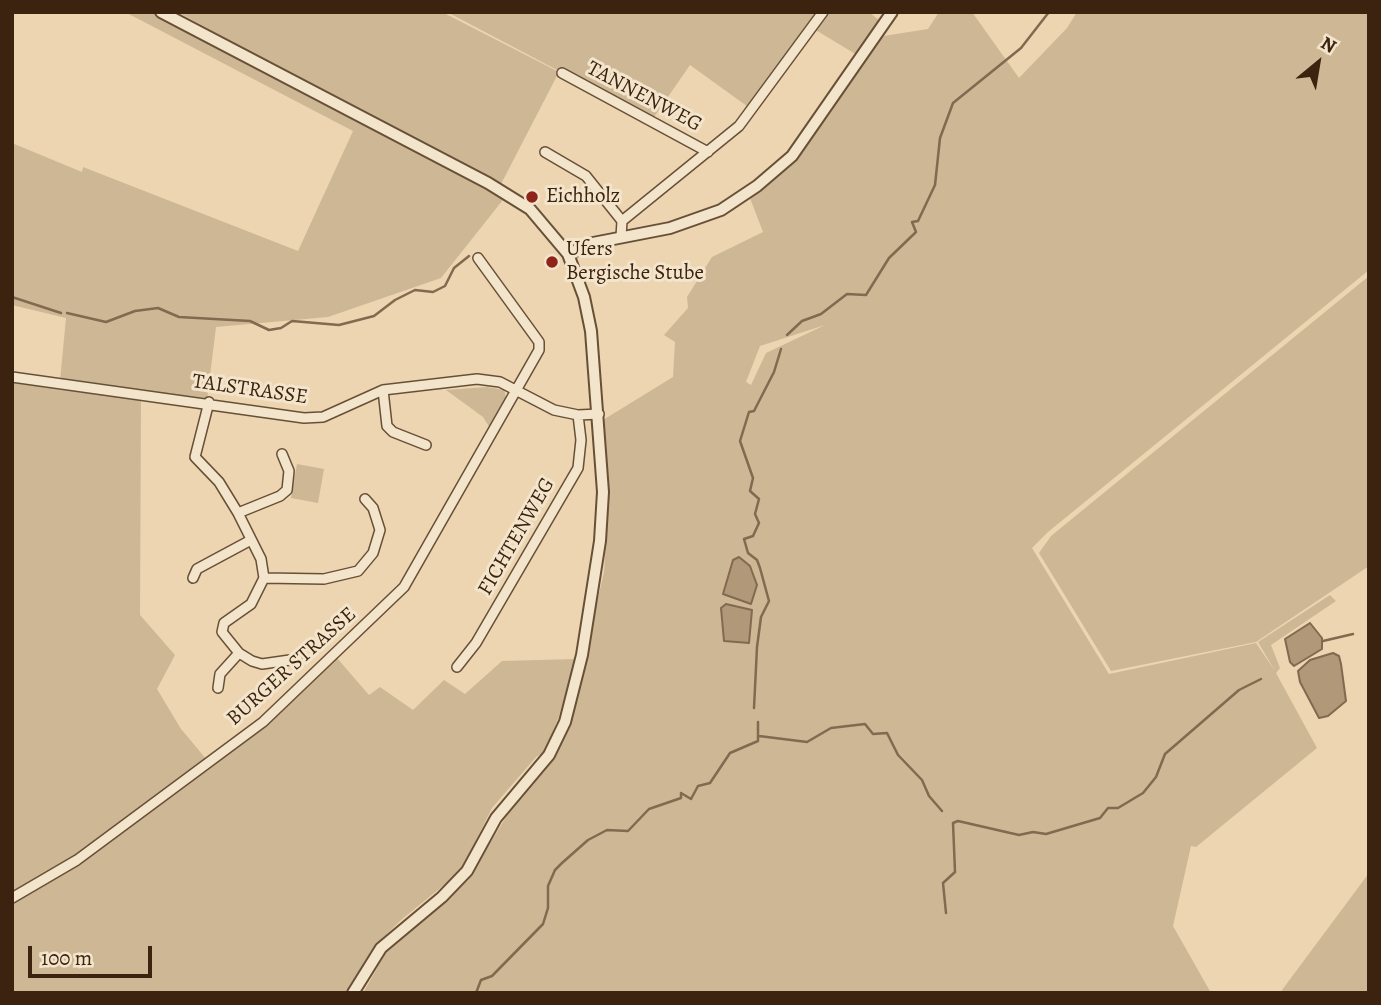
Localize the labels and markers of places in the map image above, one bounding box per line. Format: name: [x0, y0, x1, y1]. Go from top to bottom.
place label: Eichholz: [546, 184, 620, 210]
marker: Eichholz: [524, 189, 540, 205]
place label: Ufers Bergische Stube: [566, 237, 704, 287]
marker: Ufers Bergische Stube: [544, 254, 560, 270]

